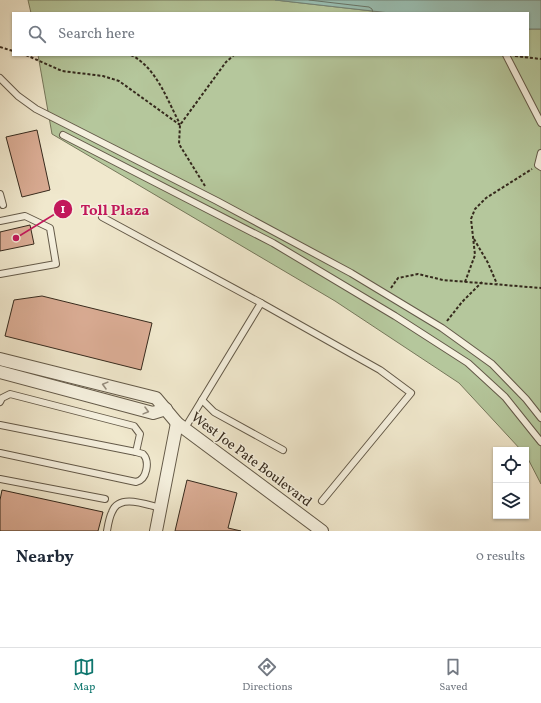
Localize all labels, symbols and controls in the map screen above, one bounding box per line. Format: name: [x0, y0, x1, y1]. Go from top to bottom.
search box: [12, 12, 529, 56]
icon: search: [26, 23, 48, 45]
text: Search here: [58, 24, 135, 45]
callout: Toll Plaza: [53, 196, 158, 223]
text: Toll Plaza: [81, 201, 149, 222]
text: 1: [61, 202, 66, 218]
one-way arrow: [102, 381, 109, 390]
one-way arrow: [142, 406, 149, 415]
street label: West Joe Pate Boulevard: [187, 408, 315, 512]
map controls: [493, 447, 529, 519]
button: locate: [493, 447, 529, 483]
button: layers: [493, 483, 529, 519]
text: Nearby: [16, 546, 74, 569]
text: 0 results: [476, 548, 525, 566]
tab: Map: [73, 656, 95, 695]
tab: Directions: [242, 656, 293, 695]
tab: Saved: [439, 656, 468, 695]

